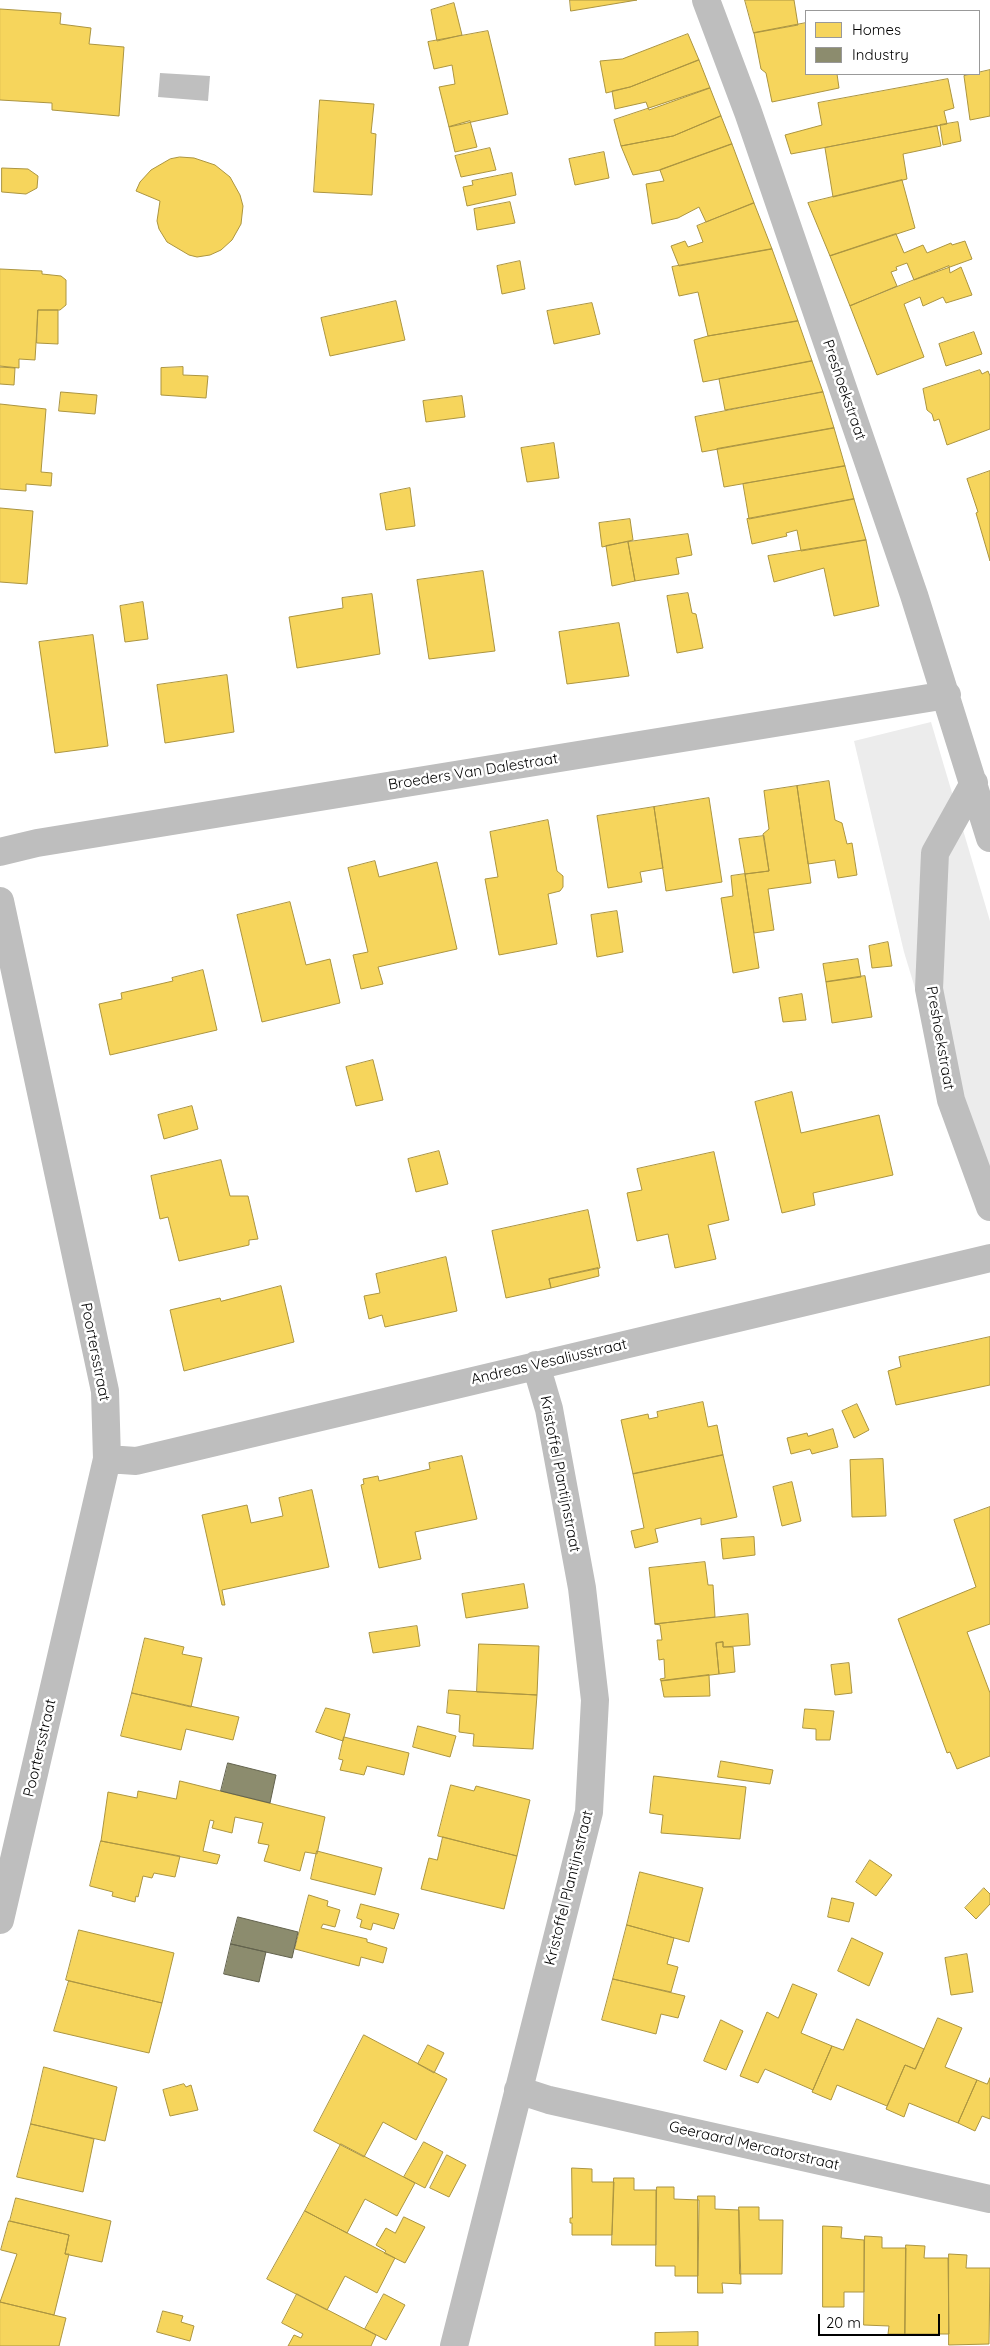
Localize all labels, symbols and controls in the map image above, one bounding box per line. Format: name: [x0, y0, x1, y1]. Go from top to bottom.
legend: [805, 10, 980, 75]
text: Homes: [852, 20, 901, 39]
text: Industry: [852, 45, 909, 64]
street label: Preshoekstraat: [818, 337, 870, 443]
street label: Broeders Van Dalestraat: [387, 750, 559, 794]
street label: Preshoekstraat: [922, 985, 958, 1091]
street label: Poortersstraat: [77, 1301, 113, 1403]
street label: Andreas Vesaliusstraat: [469, 1335, 629, 1389]
street label: Kristoffel Plantijnstraat: [536, 1394, 584, 1554]
street label: Poortersstraat: [20, 1697, 60, 1799]
street label: Kristoffel Plantijnstraat: [541, 1809, 597, 1967]
street label: Geeraard Mercatorstraat: [667, 2118, 841, 2174]
scale bar: [820, 2304, 942, 2336]
text: 20 m: [826, 2313, 861, 2332]

